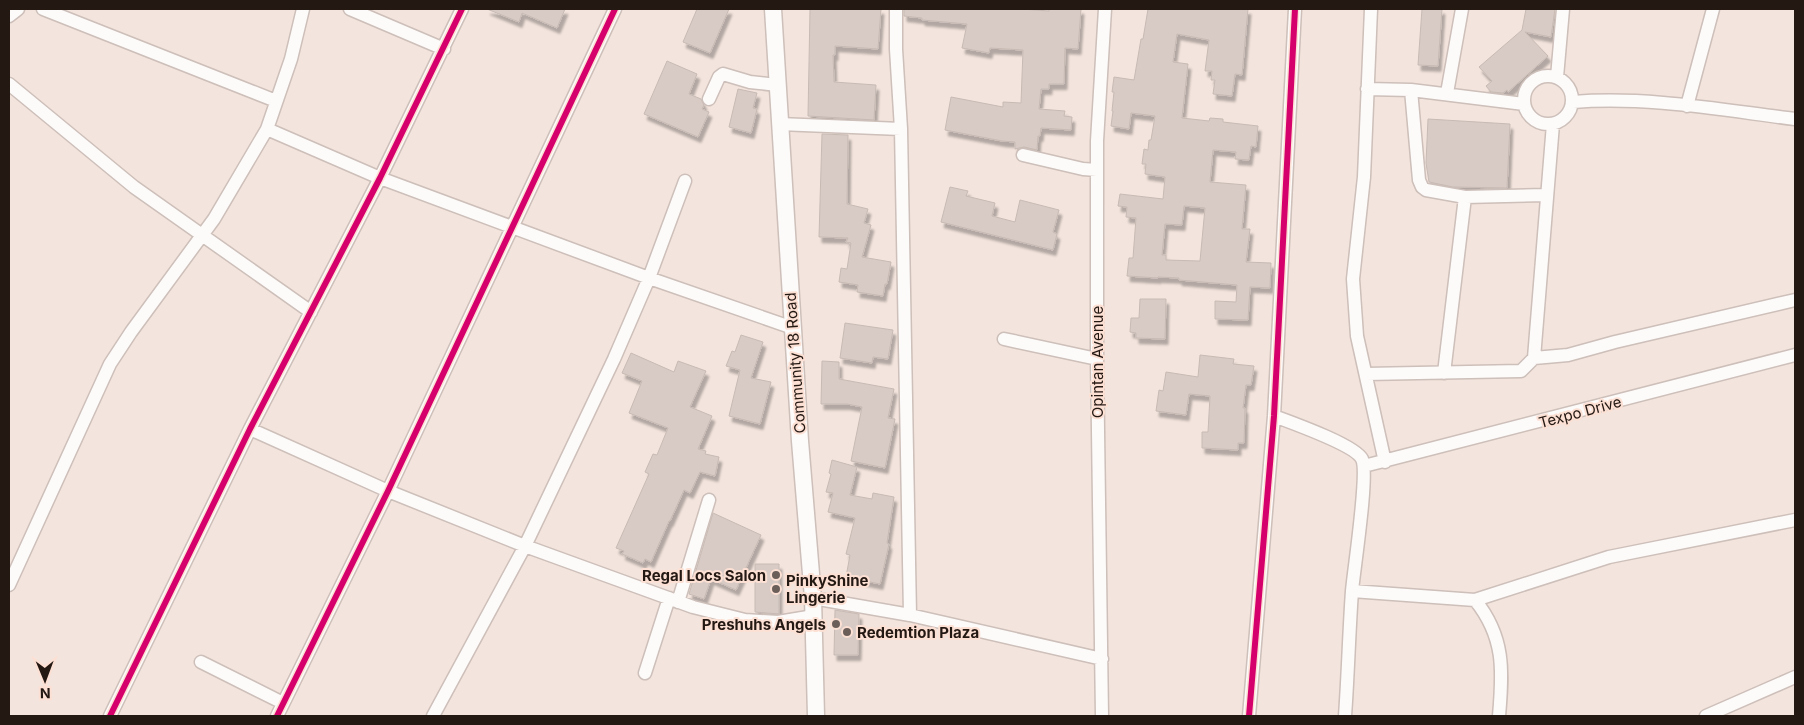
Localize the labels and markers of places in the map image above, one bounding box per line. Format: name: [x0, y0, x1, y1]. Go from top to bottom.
place label: Regal Locs Salon: [642, 566, 766, 585]
marker: Regal Locs Salon: [770, 569, 782, 581]
place label: PinkyShine Lingerie: [786, 571, 869, 607]
marker: PinkyShine Lingerie: [770, 583, 782, 595]
place label: Preshuhs Angels: [702, 615, 826, 634]
marker: Preshuhs Angels: [830, 618, 842, 630]
place label: Redemtion Plaza: [857, 623, 979, 642]
marker: Redemtion Plaza: [841, 626, 853, 638]

